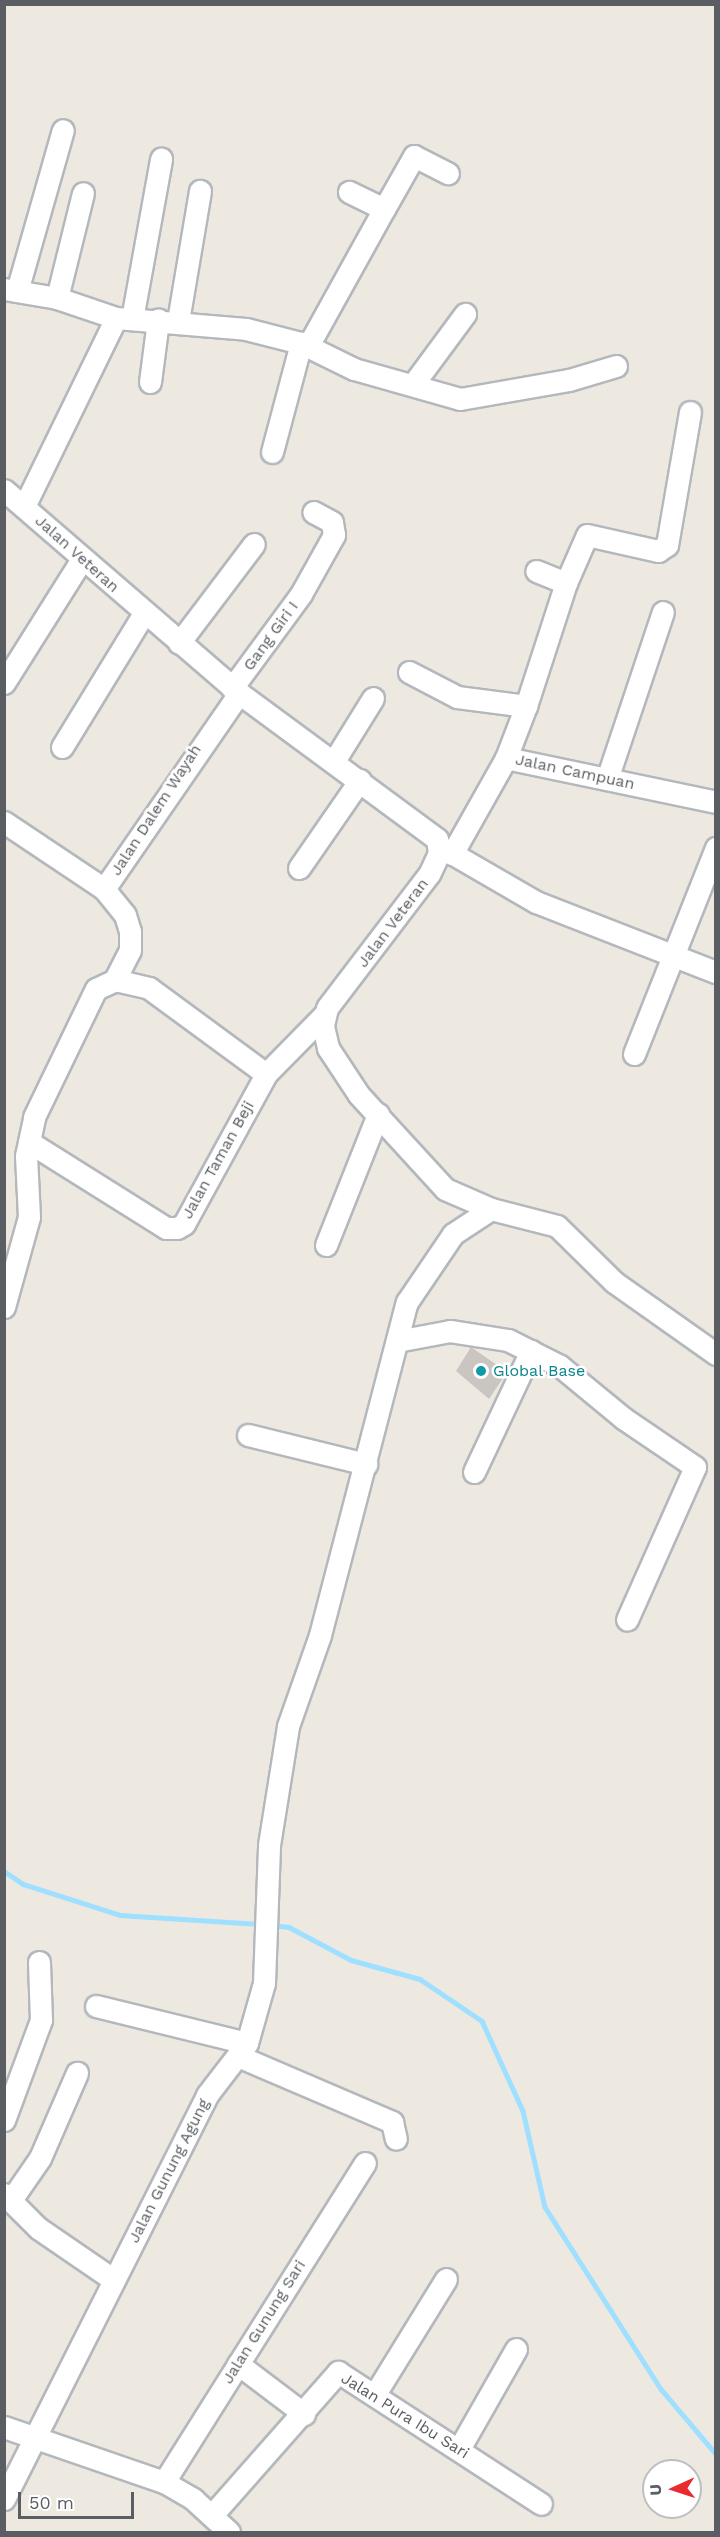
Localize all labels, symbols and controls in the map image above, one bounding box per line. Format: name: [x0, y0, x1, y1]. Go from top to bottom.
street label: Jalan Veteran: [31, 511, 123, 597]
street label: Gang Giri I: [239, 597, 303, 675]
street label: Jalan Dalem Wayah: [106, 741, 206, 879]
street label: Jalan Campuan: [514, 750, 636, 794]
street label: Jalan Veteran: [353, 875, 433, 971]
street label: Jalan Taman Beji: [178, 1098, 258, 1222]
place label: Global Base: [493, 1361, 586, 1381]
marker: Global Base: [474, 1364, 488, 1378]
street label: Jalan Gunung Agung: [124, 2096, 214, 2246]
street label: Jalan Gunung Sari: [218, 2257, 310, 2387]
street label: Jalan Pura Ibu Sari: [337, 2369, 473, 2463]
north arrow: [642, 2459, 702, 2519]
scale bar: [21, 2480, 136, 2518]
text: U: [646, 2484, 665, 2496]
text: 50 m: [29, 2492, 74, 2513]

